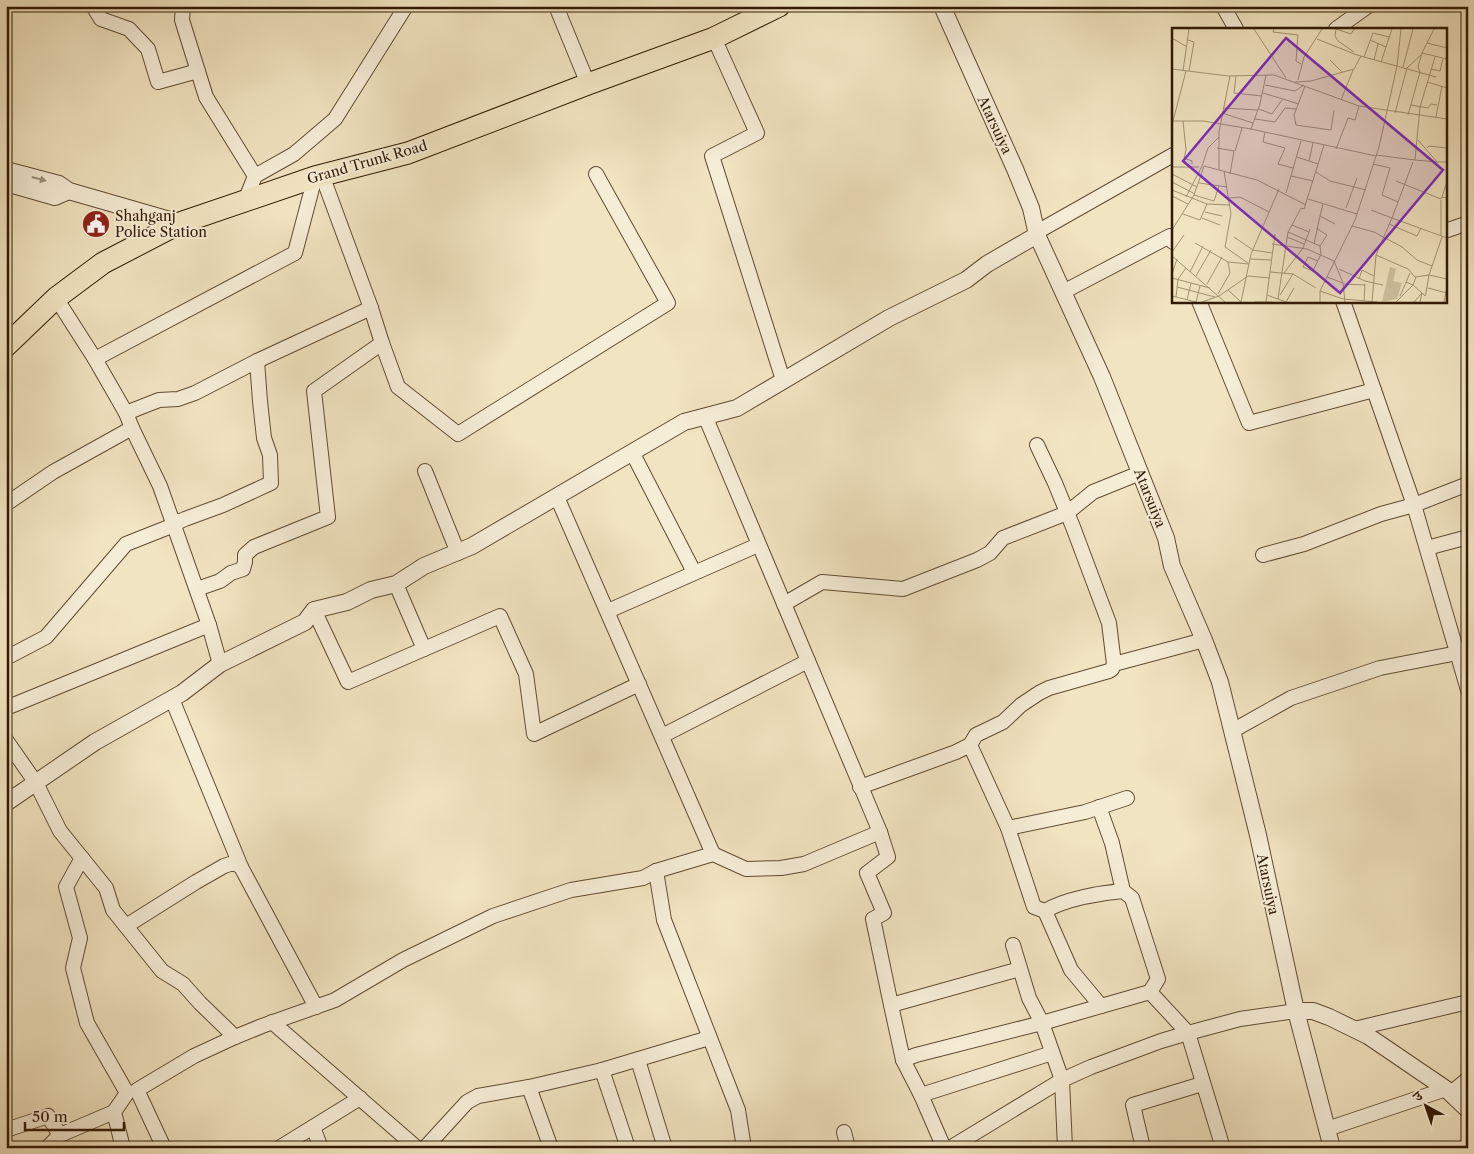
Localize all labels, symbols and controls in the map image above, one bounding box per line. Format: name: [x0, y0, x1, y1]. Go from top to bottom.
inset map: [1172, 28, 1446, 302]
street label: Atarsuiya: [973, 92, 1017, 157]
street label: Grand Trunk Road: [305, 136, 430, 188]
one-way arrow: [31, 175, 46, 183]
place label: Shahganj Police Station: [115, 207, 207, 241]
public building icon: Shahganj Police Station: [81, 209, 111, 239]
street label: Atarsuiya: [1130, 465, 1170, 531]
street label: Atarsuiya: [1253, 851, 1283, 917]
north arrow: [1402, 1082, 1452, 1132]
text: उ: [1408, 1086, 1427, 1106]
scale bar: [25, 1099, 124, 1131]
text: 50 m: [32, 1107, 68, 1126]

